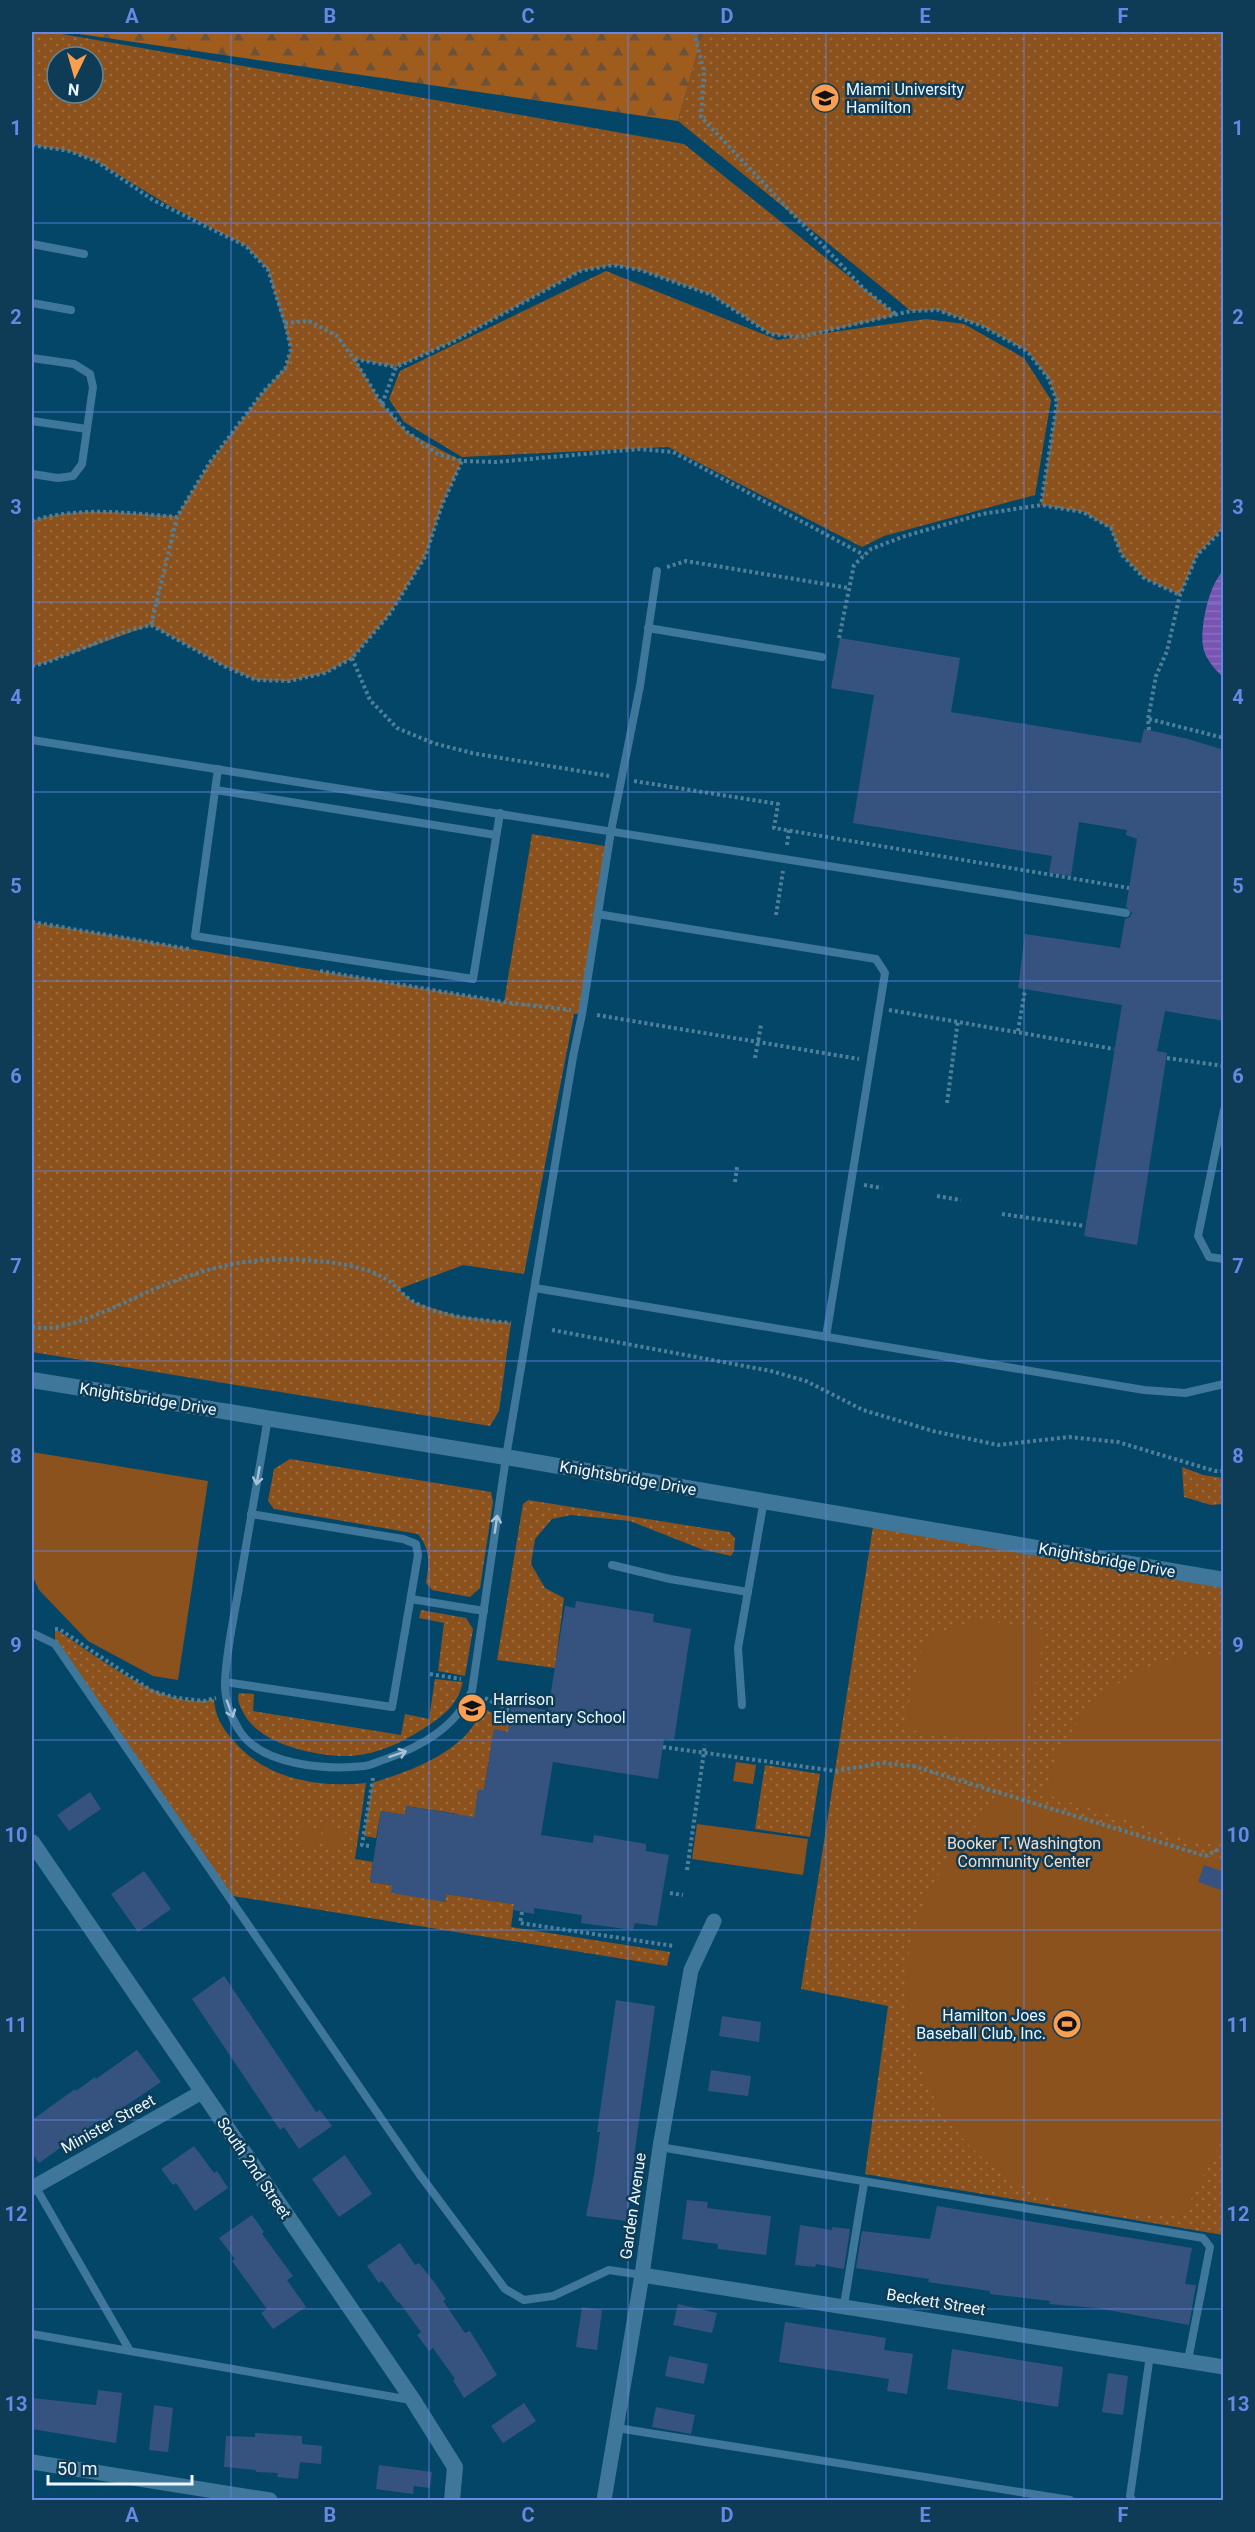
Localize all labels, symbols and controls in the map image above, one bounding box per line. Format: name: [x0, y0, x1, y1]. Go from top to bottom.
text: A: [125, 4, 139, 28]
text: B: [324, 4, 336, 28]
text: C: [521, 4, 535, 28]
text: D: [721, 4, 734, 28]
text: E: [919, 4, 931, 28]
text: F: [1118, 4, 1129, 28]
north arrow: [45, 45, 105, 105]
text: N: [67, 79, 80, 99]
place label: Miami University Hamilton: [846, 80, 964, 117]
school or university icon: Miami University Hamilton: [809, 82, 841, 114]
text: 1: [10, 116, 22, 140]
text: 1: [1232, 116, 1244, 140]
text: 2: [10, 305, 22, 329]
text: 2: [1232, 305, 1244, 329]
text: 3: [10, 495, 22, 519]
text: 3: [1232, 495, 1244, 519]
text: 4: [10, 685, 22, 709]
text: 4: [1232, 685, 1244, 709]
text: 5: [10, 874, 22, 898]
text: 5: [1232, 874, 1244, 898]
text: 6: [10, 1064, 22, 1088]
text: 6: [1232, 1064, 1244, 1088]
text: 7: [10, 1254, 22, 1278]
text: 7: [1232, 1254, 1244, 1278]
street label: Knightsbridge Drive: [78, 1379, 218, 1419]
text: 8: [10, 1444, 22, 1468]
text: 8: [1232, 1444, 1244, 1468]
street label: Knightsbridge Drive: [558, 1457, 698, 1499]
one-way arrow: [252, 1466, 263, 1485]
one-way arrow: [491, 1514, 502, 1534]
street label: Knightsbridge Drive: [1037, 1539, 1177, 1581]
text: 9: [10, 1633, 22, 1657]
text: 9: [1232, 1633, 1244, 1657]
place label: Harrison Elementary School: [493, 1690, 626, 1727]
school or university icon: Harrison Elementary School: [456, 1692, 488, 1724]
one-way arrow: [225, 1700, 236, 1718]
one-way arrow: [389, 1748, 407, 1759]
text: 10: [5, 1823, 27, 1847]
text: 10: [1227, 1823, 1249, 1847]
park label: Booker T. Washington Community Center: [947, 1834, 1101, 1871]
place label: Hamilton Joes Baseball Club, Inc.: [916, 2006, 1046, 2043]
sports icon: Hamilton Joes Baseball Club, Inc.: [1051, 2008, 1083, 2040]
text: 11: [5, 2013, 27, 2037]
text: 11: [1227, 2013, 1249, 2037]
street label: Minister Street: [58, 2090, 158, 2158]
street label: South 2nd Street: [213, 2114, 295, 2222]
street label: Garden Avenue: [616, 2151, 650, 2261]
text: 12: [5, 2202, 27, 2226]
text: 12: [1227, 2202, 1249, 2226]
street label: Beckett Street: [885, 2285, 987, 2319]
text: 13: [5, 2392, 27, 2416]
text: 13: [1227, 2392, 1249, 2416]
scale bar: [48, 2448, 192, 2486]
text: 50 m: [57, 2458, 97, 2479]
text: A: [125, 2503, 139, 2527]
text: B: [324, 2503, 336, 2527]
text: C: [521, 2503, 535, 2527]
text: D: [721, 2503, 734, 2527]
text: E: [919, 2503, 931, 2527]
text: F: [1118, 2503, 1129, 2527]

